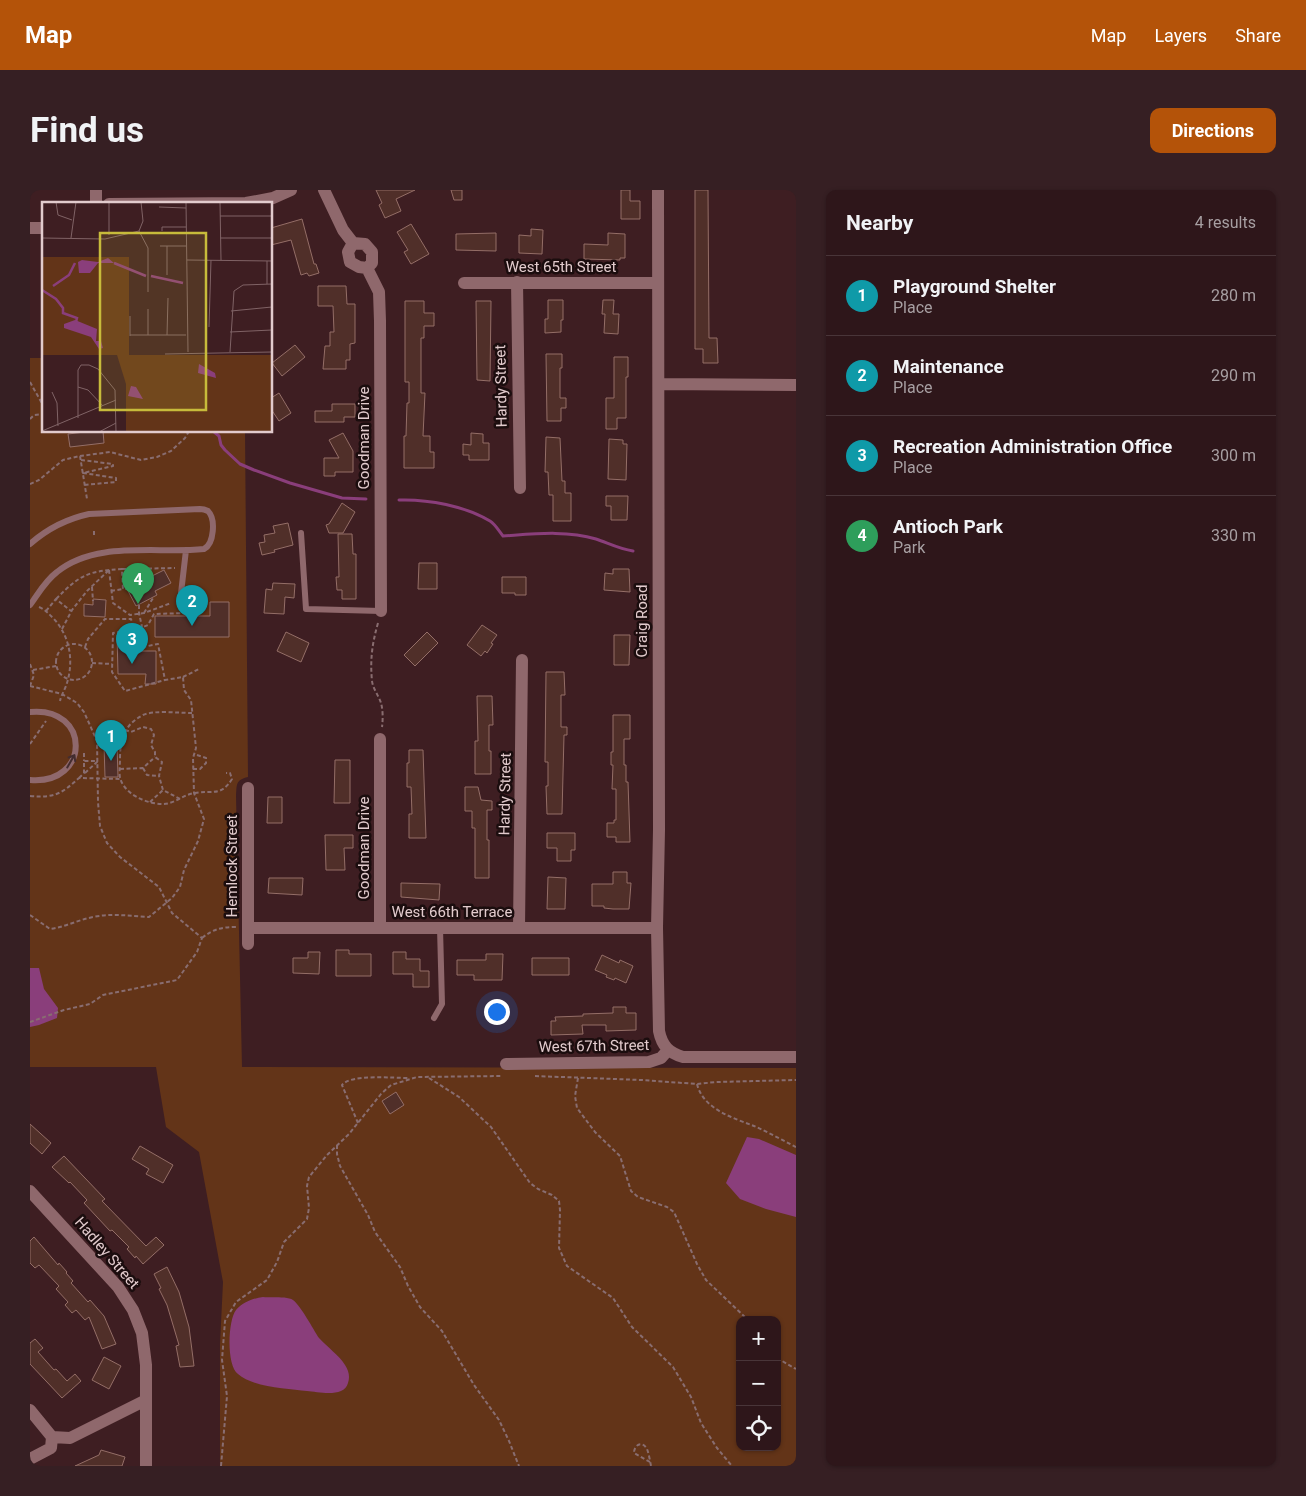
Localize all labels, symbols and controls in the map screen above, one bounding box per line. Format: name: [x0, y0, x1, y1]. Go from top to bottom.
text: Map: [25, 21, 72, 49]
text: Map: [1091, 25, 1126, 46]
text: Layers: [1154, 25, 1207, 46]
text: Share: [1235, 25, 1281, 46]
button: Directions: [1150, 108, 1276, 153]
text: Find us: [30, 110, 144, 151]
inset map: [42, 202, 272, 432]
text: Nearby: [846, 211, 913, 235]
text: 4 results: [1195, 213, 1256, 232]
street label: West 65th Street: [506, 258, 616, 276]
text: Playground Shelter: [893, 275, 1056, 298]
text: 1: [857, 286, 867, 305]
text: 280 m: [1211, 286, 1256, 305]
text: Place: [893, 298, 933, 317]
street label: Hardy Street: [491, 344, 511, 427]
text: Maintenance: [893, 355, 1004, 378]
text: 2: [857, 366, 867, 385]
text: 290 m: [1211, 366, 1256, 385]
text: Place: [893, 378, 933, 397]
street label: Goodman Drive: [355, 387, 373, 489]
text: Recreation Administration Office: [893, 435, 1172, 458]
text: 3: [857, 446, 867, 465]
text: 300 m: [1211, 446, 1256, 465]
text: Place: [893, 458, 933, 477]
text: Antioch Park: [893, 515, 1003, 538]
text: 4: [857, 526, 867, 545]
text: 330 m: [1211, 526, 1256, 545]
text: Park: [893, 538, 925, 557]
pin: 4: [122, 563, 154, 604]
pin: 2: [176, 585, 208, 626]
street label: Craig Road: [633, 585, 651, 657]
pin: 3: [116, 623, 148, 664]
pin: 1: [95, 720, 127, 761]
street label: Hardy Street: [495, 752, 515, 835]
one-way arrow: [66, 755, 76, 769]
street label: Goodman Drive: [355, 797, 373, 899]
street label: Hemlock Street: [223, 815, 241, 917]
street label: West 66th Terrace: [392, 903, 512, 921]
your location: [484, 999, 510, 1025]
street label: West 67th Street: [538, 1036, 650, 1056]
street label: Hadley Street: [71, 1213, 143, 1293]
map controls: [736, 1316, 781, 1451]
button: +: [736, 1316, 781, 1361]
button: −: [736, 1361, 781, 1406]
button: locate: [736, 1406, 781, 1451]

